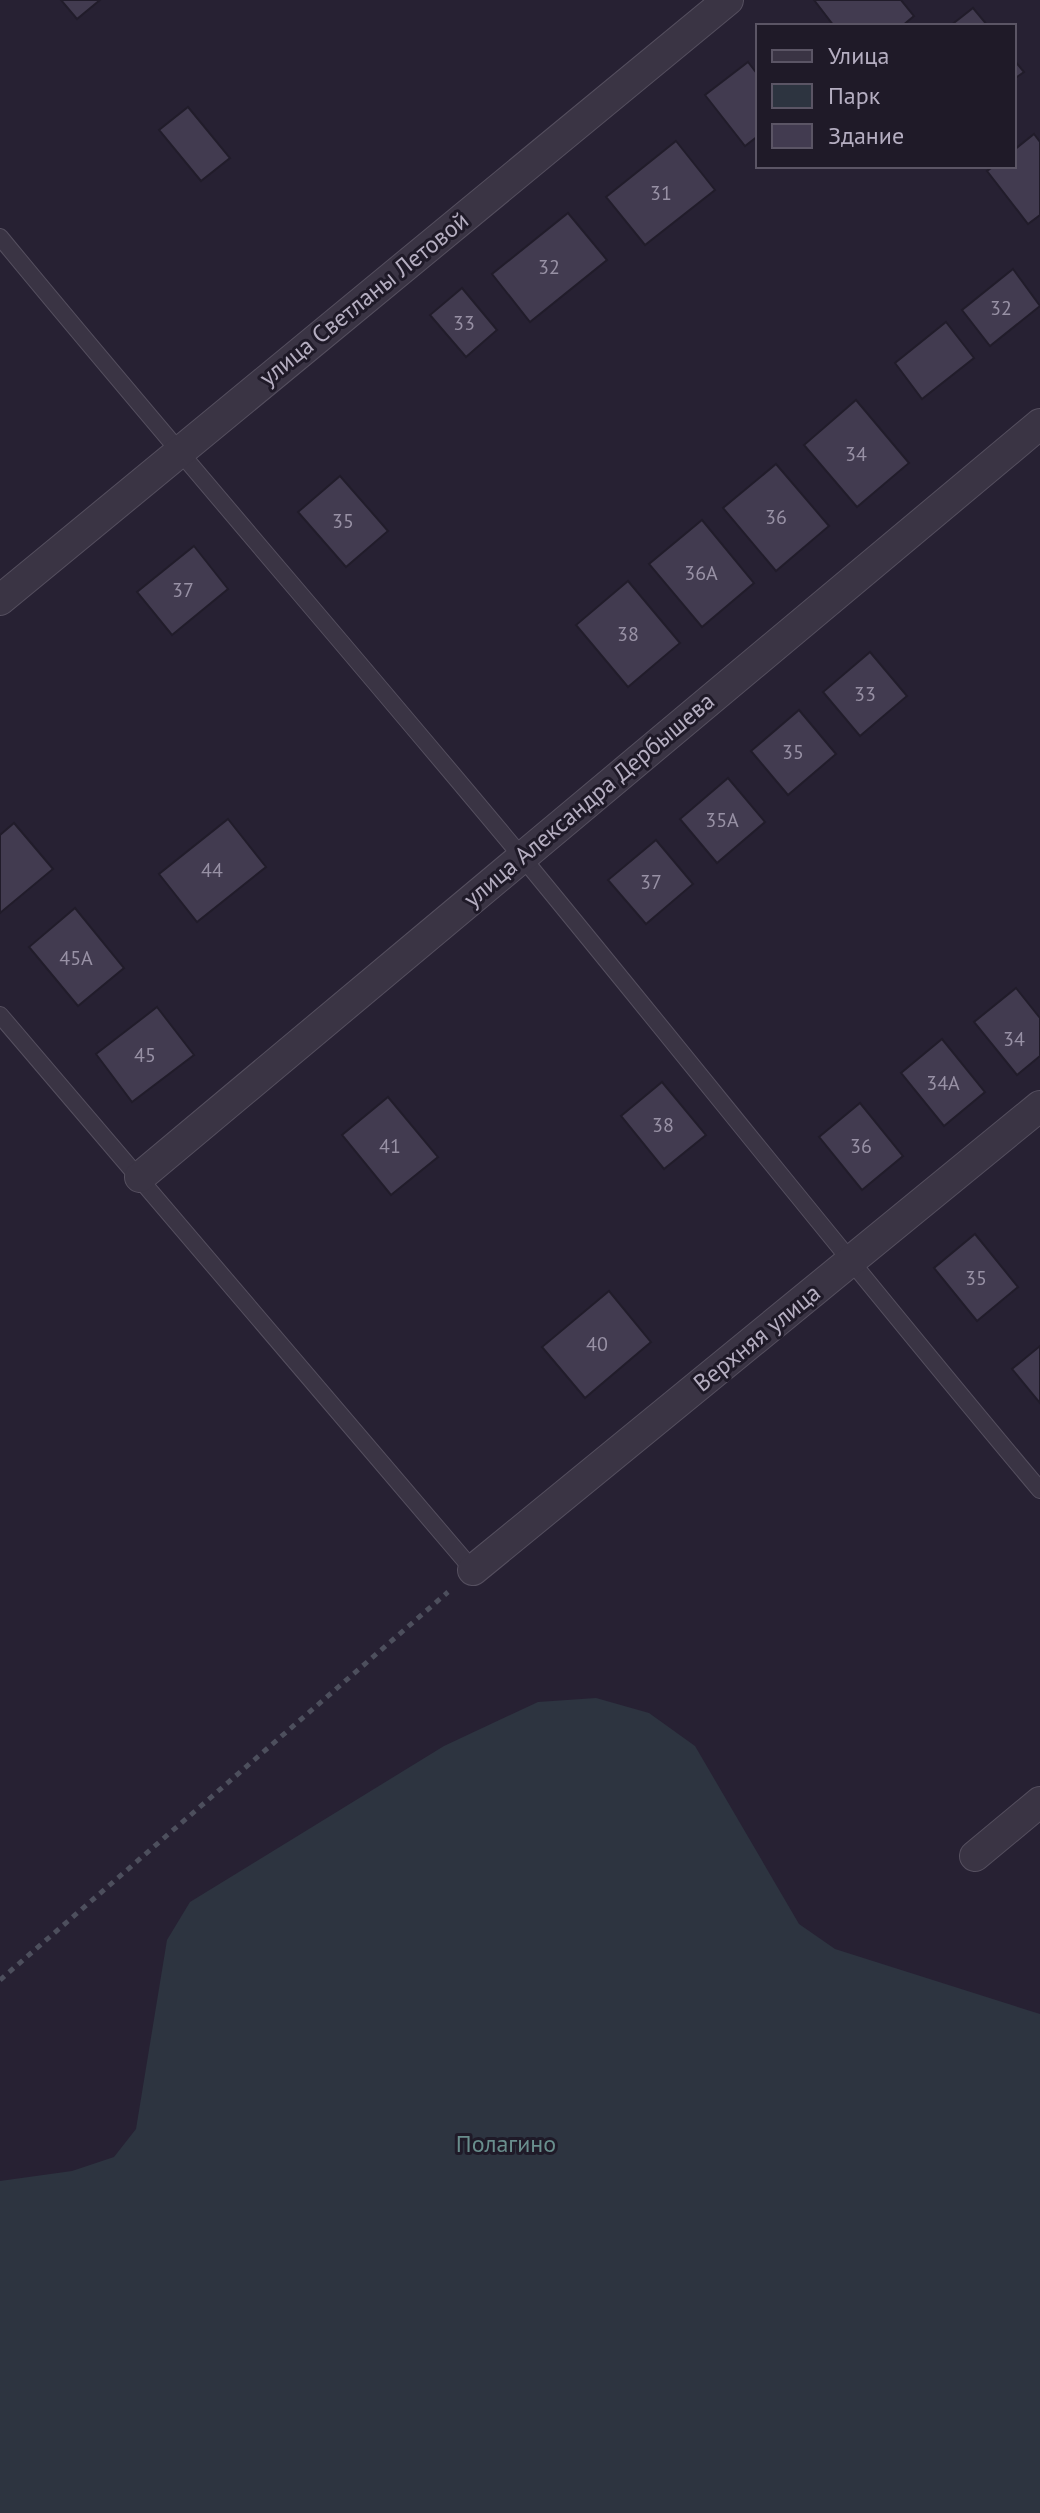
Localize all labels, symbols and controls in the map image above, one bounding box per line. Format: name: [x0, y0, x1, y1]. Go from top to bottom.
legend: [756, 24, 1016, 168]
text: Улица: [828, 40, 889, 71]
text: Парк: [828, 80, 881, 111]
text: Здание: [828, 120, 904, 151]
house number: 31: [650, 180, 672, 206]
street label: улица Светланы Летовой: [253, 205, 475, 393]
house number: 32: [538, 254, 560, 280]
house number: 32: [990, 295, 1012, 321]
house number: 33: [453, 310, 475, 336]
house number: 34: [845, 441, 867, 467]
house number: 36: [765, 504, 787, 530]
house number: 35: [332, 508, 354, 534]
house number: 36А: [684, 560, 718, 586]
house number: 37: [172, 577, 194, 603]
house number: 38: [617, 621, 639, 647]
house number: 33: [854, 681, 876, 707]
street label: улица Александра Дербышева: [457, 685, 721, 914]
house number: 35: [782, 739, 804, 765]
house number: 35А: [705, 807, 739, 833]
house number: 44: [201, 857, 223, 883]
house number: 37: [640, 869, 662, 895]
house number: 45А: [59, 945, 93, 971]
house number: 34: [1003, 1026, 1025, 1052]
house number: 45: [134, 1042, 156, 1068]
house number: 34А: [926, 1070, 960, 1096]
house number: 38: [652, 1112, 674, 1138]
house number: 41: [379, 1133, 401, 1159]
house number: 36: [850, 1133, 872, 1159]
house number: 35: [965, 1265, 987, 1291]
street label: Верхняя улица: [687, 1277, 826, 1398]
house number: 40: [586, 1331, 608, 1357]
park label: Полагино: [456, 2128, 556, 2159]

